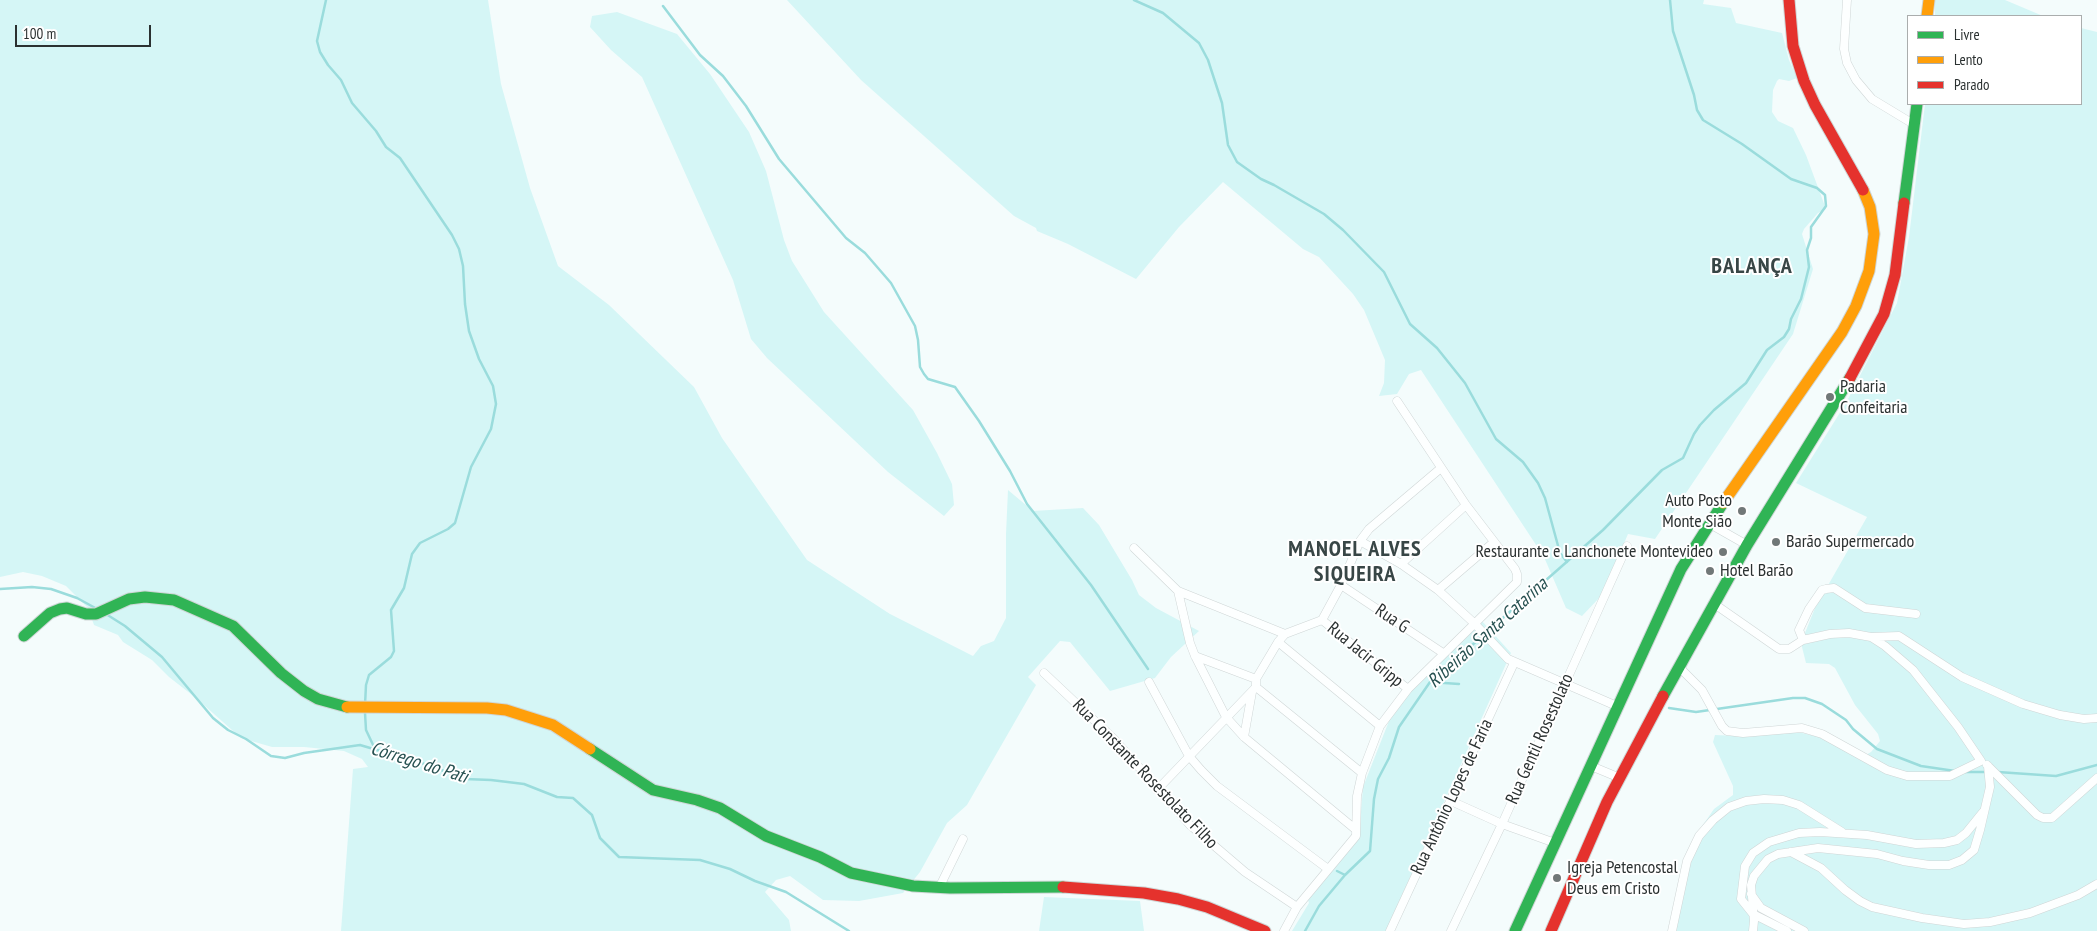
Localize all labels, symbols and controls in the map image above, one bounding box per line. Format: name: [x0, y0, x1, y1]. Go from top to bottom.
scale bar: [18, 15, 154, 47]
legend: [1907, 15, 2082, 105]
text: 100 m: [23, 24, 56, 43]
text: Livre: [1954, 25, 1980, 44]
text: Lento: [1954, 50, 1983, 69]
text: Parado: [1954, 75, 1989, 94]
district label: BALANÇA: [1710, 254, 1794, 280]
place label: Padaria Confeitaria: [1840, 376, 1907, 418]
marker: Padaria Confeitaria: [1824, 391, 1836, 403]
place label: Auto Posto Monte Sião: [1662, 490, 1732, 532]
marker: Auto Posto Monte Sião: [1736, 505, 1748, 517]
place label: Barão Supermercado: [1786, 531, 1914, 553]
marker: Barão Supermercado: [1770, 536, 1782, 548]
district label: MANOEL ALVES SIQUEIRA: [1287, 537, 1423, 588]
place label: Restaurante e Lanchonete Montevideo: [1476, 541, 1713, 563]
marker: Restaurante e Lanchonete Montevideo: [1717, 546, 1729, 558]
place label: Hotel Barão: [1720, 560, 1793, 582]
marker: Hotel Barão: [1704, 565, 1716, 577]
water label: Ribeirão Santa Catarina: [1423, 573, 1553, 693]
street label: Rua G: [1371, 600, 1413, 638]
street label: Rua Jacir Gripp: [1323, 618, 1407, 692]
street label: Rua Gentil Rosestolato: [1502, 670, 1578, 808]
street label: Rua Constante Rosestolato Filho: [1068, 695, 1222, 853]
street label: Rua Antônio Lopes de Faria: [1406, 716, 1498, 878]
water label: Córrego do Pati: [368, 737, 470, 789]
place label: Igreja Petencostal Deus em Cristo: [1567, 857, 1678, 900]
marker: Igreja Petencostal Deus em Cristo: [1551, 872, 1563, 884]

